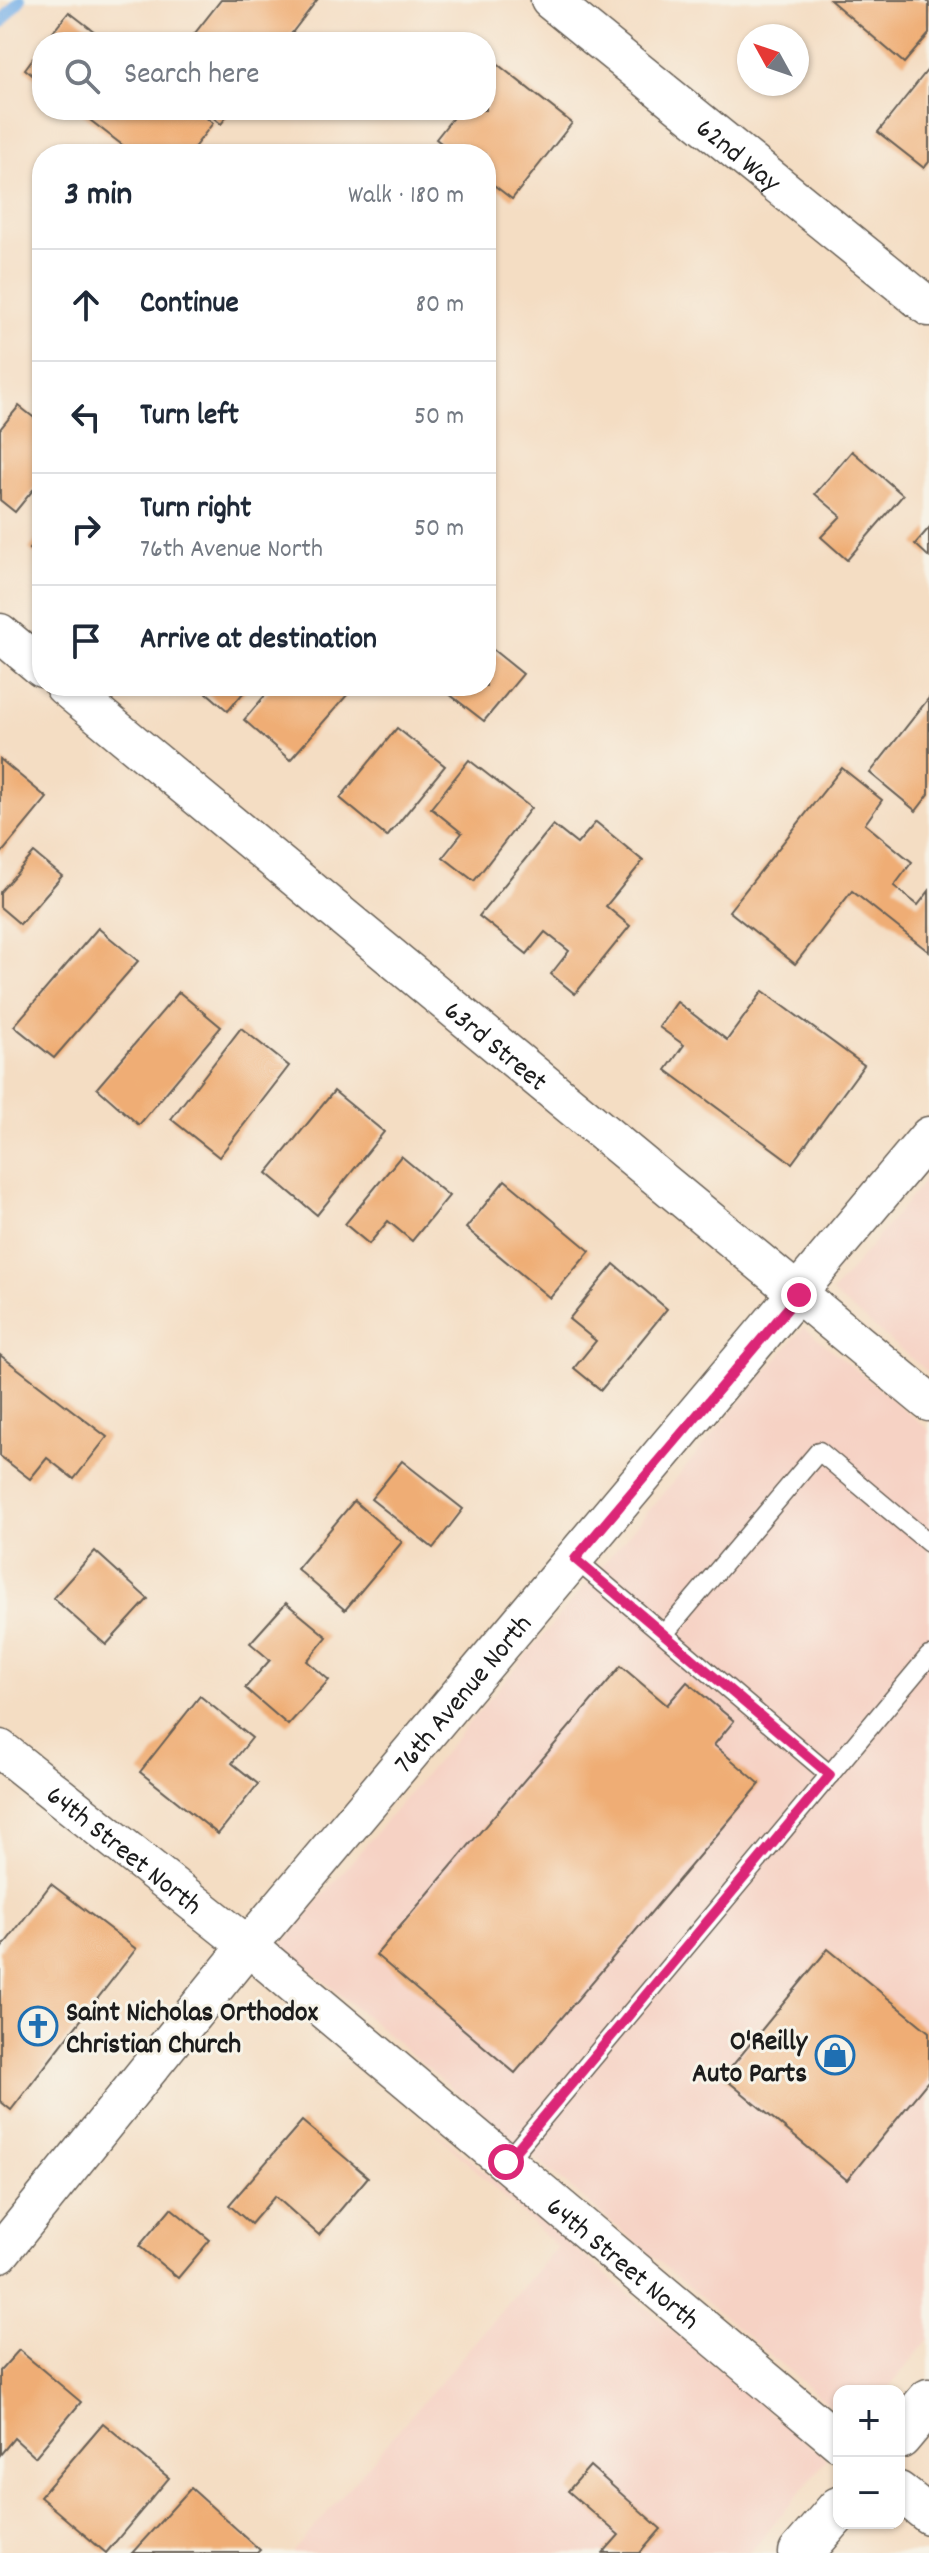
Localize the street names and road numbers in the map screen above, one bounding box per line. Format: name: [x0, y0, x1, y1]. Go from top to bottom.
street label: 62nd Way: [685, 111, 788, 205]
street label: 63rd Street: [433, 993, 554, 1103]
street label: 76th Avenue North: [386, 1607, 544, 1784]
street label: 64th Street North: [36, 1778, 209, 1927]
street label: 64th Street North: [536, 2189, 706, 2342]

